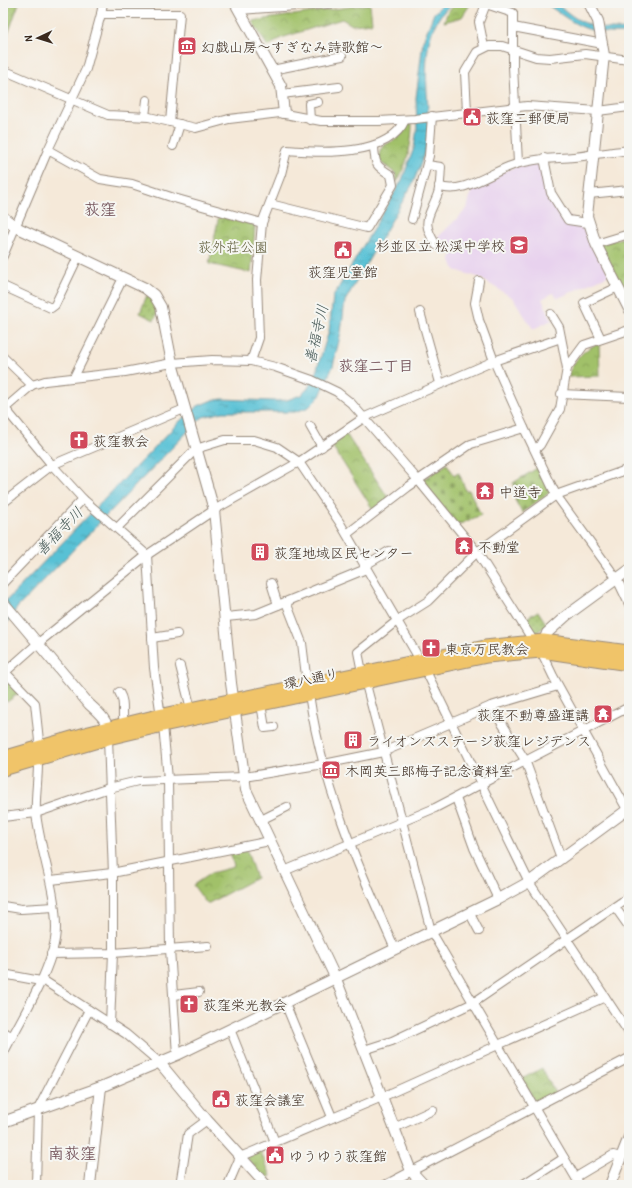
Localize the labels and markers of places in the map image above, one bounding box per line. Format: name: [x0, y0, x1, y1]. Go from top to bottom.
museum icon: 幻戯山房～すぎなみ詩歌館～: [176, 35, 198, 57]
place label: 幻戯山房～すぎなみ詩歌館～: [201, 37, 383, 56]
public building icon: 荻窪二郵便局: [461, 106, 483, 128]
place label: 荻窪二郵便局: [486, 108, 570, 127]
school or university icon: 杉並区立 松渓中学校: [508, 234, 530, 256]
place label: 杉並区立 松渓中学校: [376, 236, 505, 255]
public building icon: 荻窪児童館: [332, 239, 354, 261]
place label: 荻窪児童館: [308, 262, 378, 281]
church icon: 荻窪教会: [68, 429, 90, 451]
place label: 荻窪教会: [93, 431, 149, 450]
temple icon: 中道寺: [474, 480, 496, 502]
place label: 中道寺: [499, 482, 541, 501]
temple icon: 不動堂: [453, 535, 475, 557]
place label: 不動堂: [478, 537, 520, 556]
building icon: 荻窪地域区民センター: [249, 541, 271, 563]
place label: 荻窪地域区民センター: [274, 543, 413, 562]
church icon: 東京万民教会: [420, 637, 442, 659]
place label: 東京万民教会: [445, 639, 529, 658]
temple icon: 荻窪不動尊盛運講: [592, 703, 614, 725]
place label: 荻窪不動尊盛運講: [477, 705, 589, 724]
building icon: ライオンズステージ荻窪レジデンス: [342, 729, 364, 751]
place label: ライオンズステージ荻窪レジデンス: [367, 731, 591, 750]
museum icon: 木岡英三郎梅子記念資料室: [320, 759, 342, 781]
place label: 木岡英三郎梅子記念資料室: [345, 761, 513, 780]
church icon: 荻窪栄光教会: [178, 993, 200, 1015]
place label: 荻窪栄光教会: [203, 995, 287, 1014]
public building icon: 荻窪会議室: [210, 1088, 232, 1110]
place label: 荻窪会議室: [235, 1090, 305, 1109]
public building icon: ゆうゆう荻窪館: [264, 1144, 286, 1166]
place label: ゆうゆう荻窪館: [289, 1146, 387, 1165]

